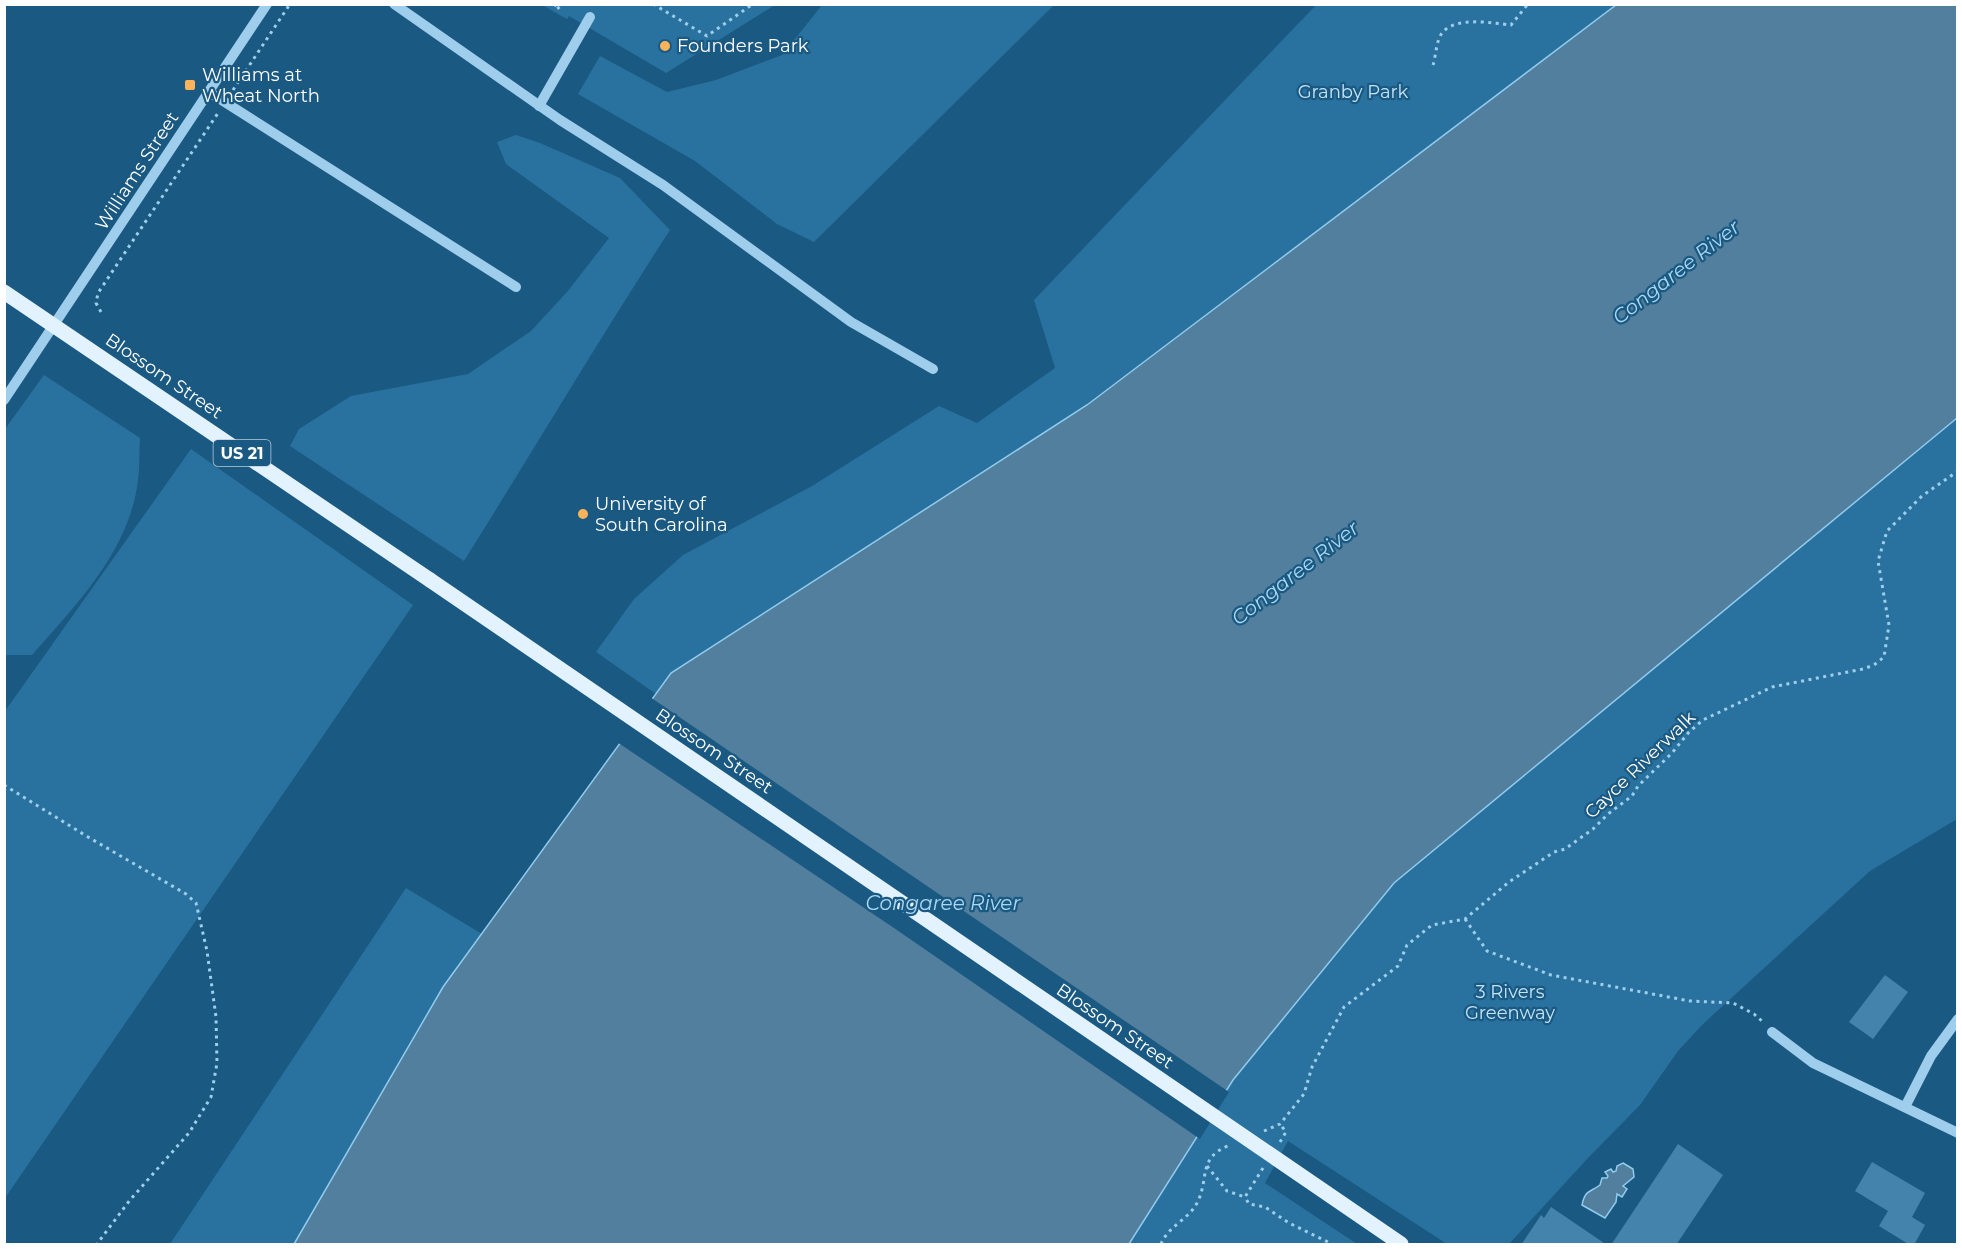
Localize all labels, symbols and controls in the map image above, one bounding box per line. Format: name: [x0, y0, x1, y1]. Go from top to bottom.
place label: Founders Park: [677, 35, 809, 57]
marker: Founders Park: [658, 39, 672, 53]
place label: Williams at Wheat North: [202, 64, 320, 107]
marker: Williams at Wheat North: [183, 78, 197, 92]
park label: Granby Park: [1298, 81, 1409, 103]
street label: Williams Street: [91, 108, 183, 234]
water label: Congaree River: [1608, 214, 1745, 329]
street label: Blossom Street: [101, 329, 227, 423]
road number: US 21: [214, 440, 270, 466]
place label: University of South Carolina: [595, 493, 728, 536]
marker: University of South Carolina: [576, 507, 590, 521]
water label: Congaree River: [1227, 515, 1364, 630]
street label: Blossom Street: [651, 704, 777, 798]
street label: Cayce Riverwalk: [1580, 706, 1700, 823]
water label: Congaree River: [866, 891, 1021, 915]
street label: Blossom Street: [1052, 979, 1178, 1073]
park label: 3 Rivers Greenway: [1465, 981, 1555, 1024]

